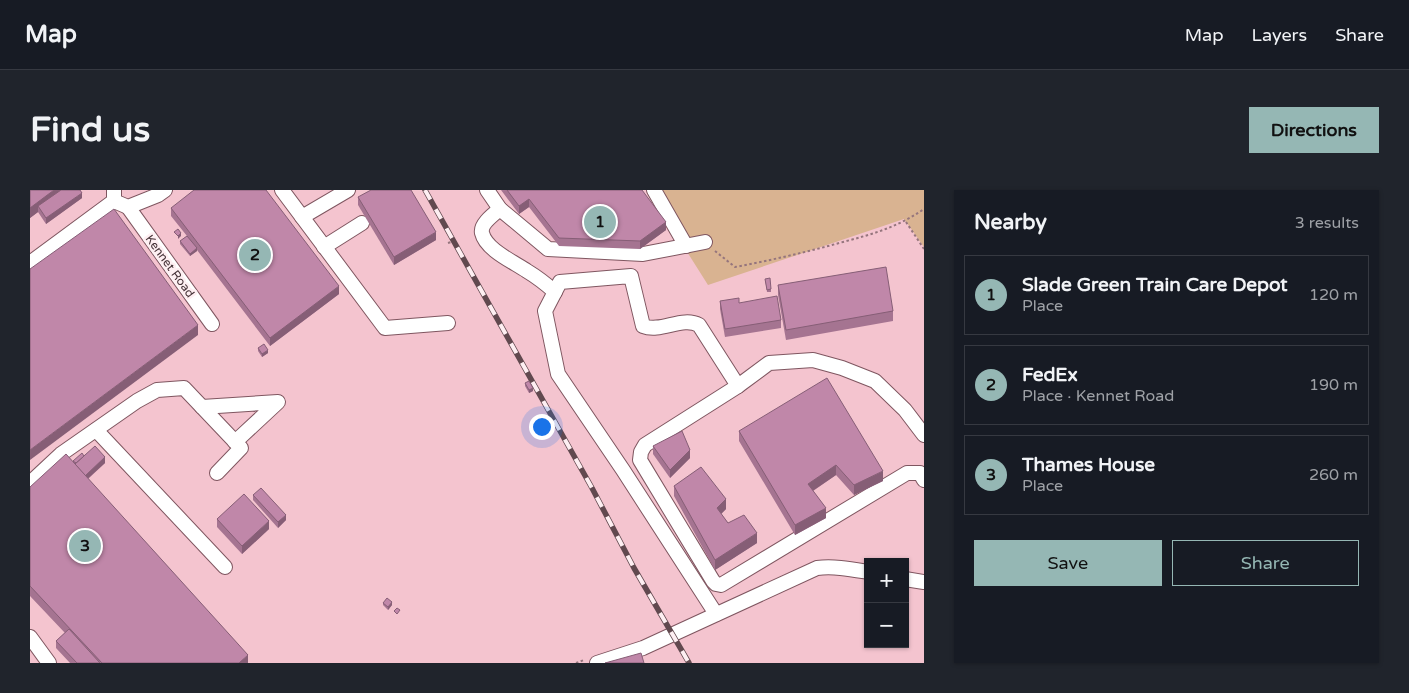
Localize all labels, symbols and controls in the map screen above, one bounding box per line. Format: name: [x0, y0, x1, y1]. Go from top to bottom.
text: Map: [25, 20, 77, 49]
text: Map: [1185, 24, 1224, 46]
text: Layers: [1252, 24, 1307, 46]
text: Share: [1335, 24, 1384, 46]
button: Directions: [1249, 107, 1379, 153]
text: Find us: [30, 109, 150, 151]
pin: 1: [584, 203, 616, 241]
text: Nearby: [974, 210, 1047, 235]
text: 3 results: [1295, 213, 1359, 233]
street label: Kennet Road: [143, 232, 197, 300]
pin: 2: [239, 236, 271, 274]
text: Slade Green Train Care Depot: [1022, 274, 1288, 296]
text: 1: [986, 285, 996, 305]
text: 120 m: [1309, 285, 1358, 305]
text: Place: [1022, 296, 1063, 316]
text: FedEx: [1022, 364, 1078, 386]
text: 2: [986, 375, 996, 395]
text: 190 m: [1309, 375, 1358, 395]
text: Place · Kennet Road: [1022, 386, 1174, 406]
your location: [529, 414, 555, 440]
text: Thames House: [1022, 454, 1155, 476]
text: 3: [986, 465, 996, 485]
text: 260 m: [1309, 465, 1358, 485]
text: Place: [1022, 476, 1063, 496]
pin: 3: [69, 527, 101, 565]
button: Save: [974, 540, 1162, 586]
button: Share: [1172, 540, 1359, 586]
map controls: [864, 558, 909, 648]
button: +: [864, 558, 909, 603]
button: −: [864, 603, 909, 648]

